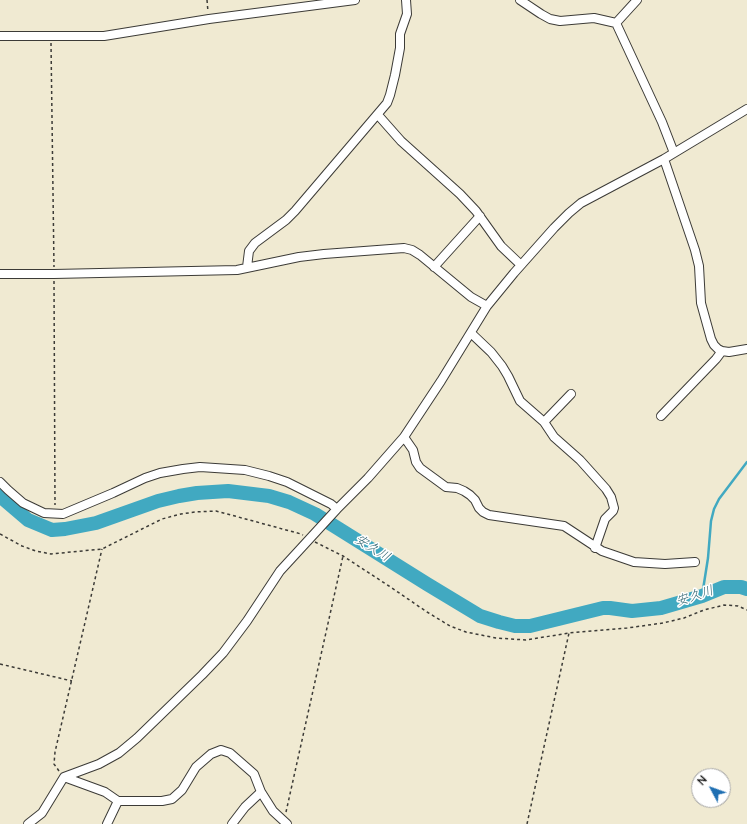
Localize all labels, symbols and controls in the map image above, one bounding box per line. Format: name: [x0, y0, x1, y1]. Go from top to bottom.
water label: 安久川: [351, 532, 393, 566]
water label: 安久川: [674, 584, 716, 610]
north arrow: [691, 768, 731, 808]
text: N: [694, 773, 710, 788]

